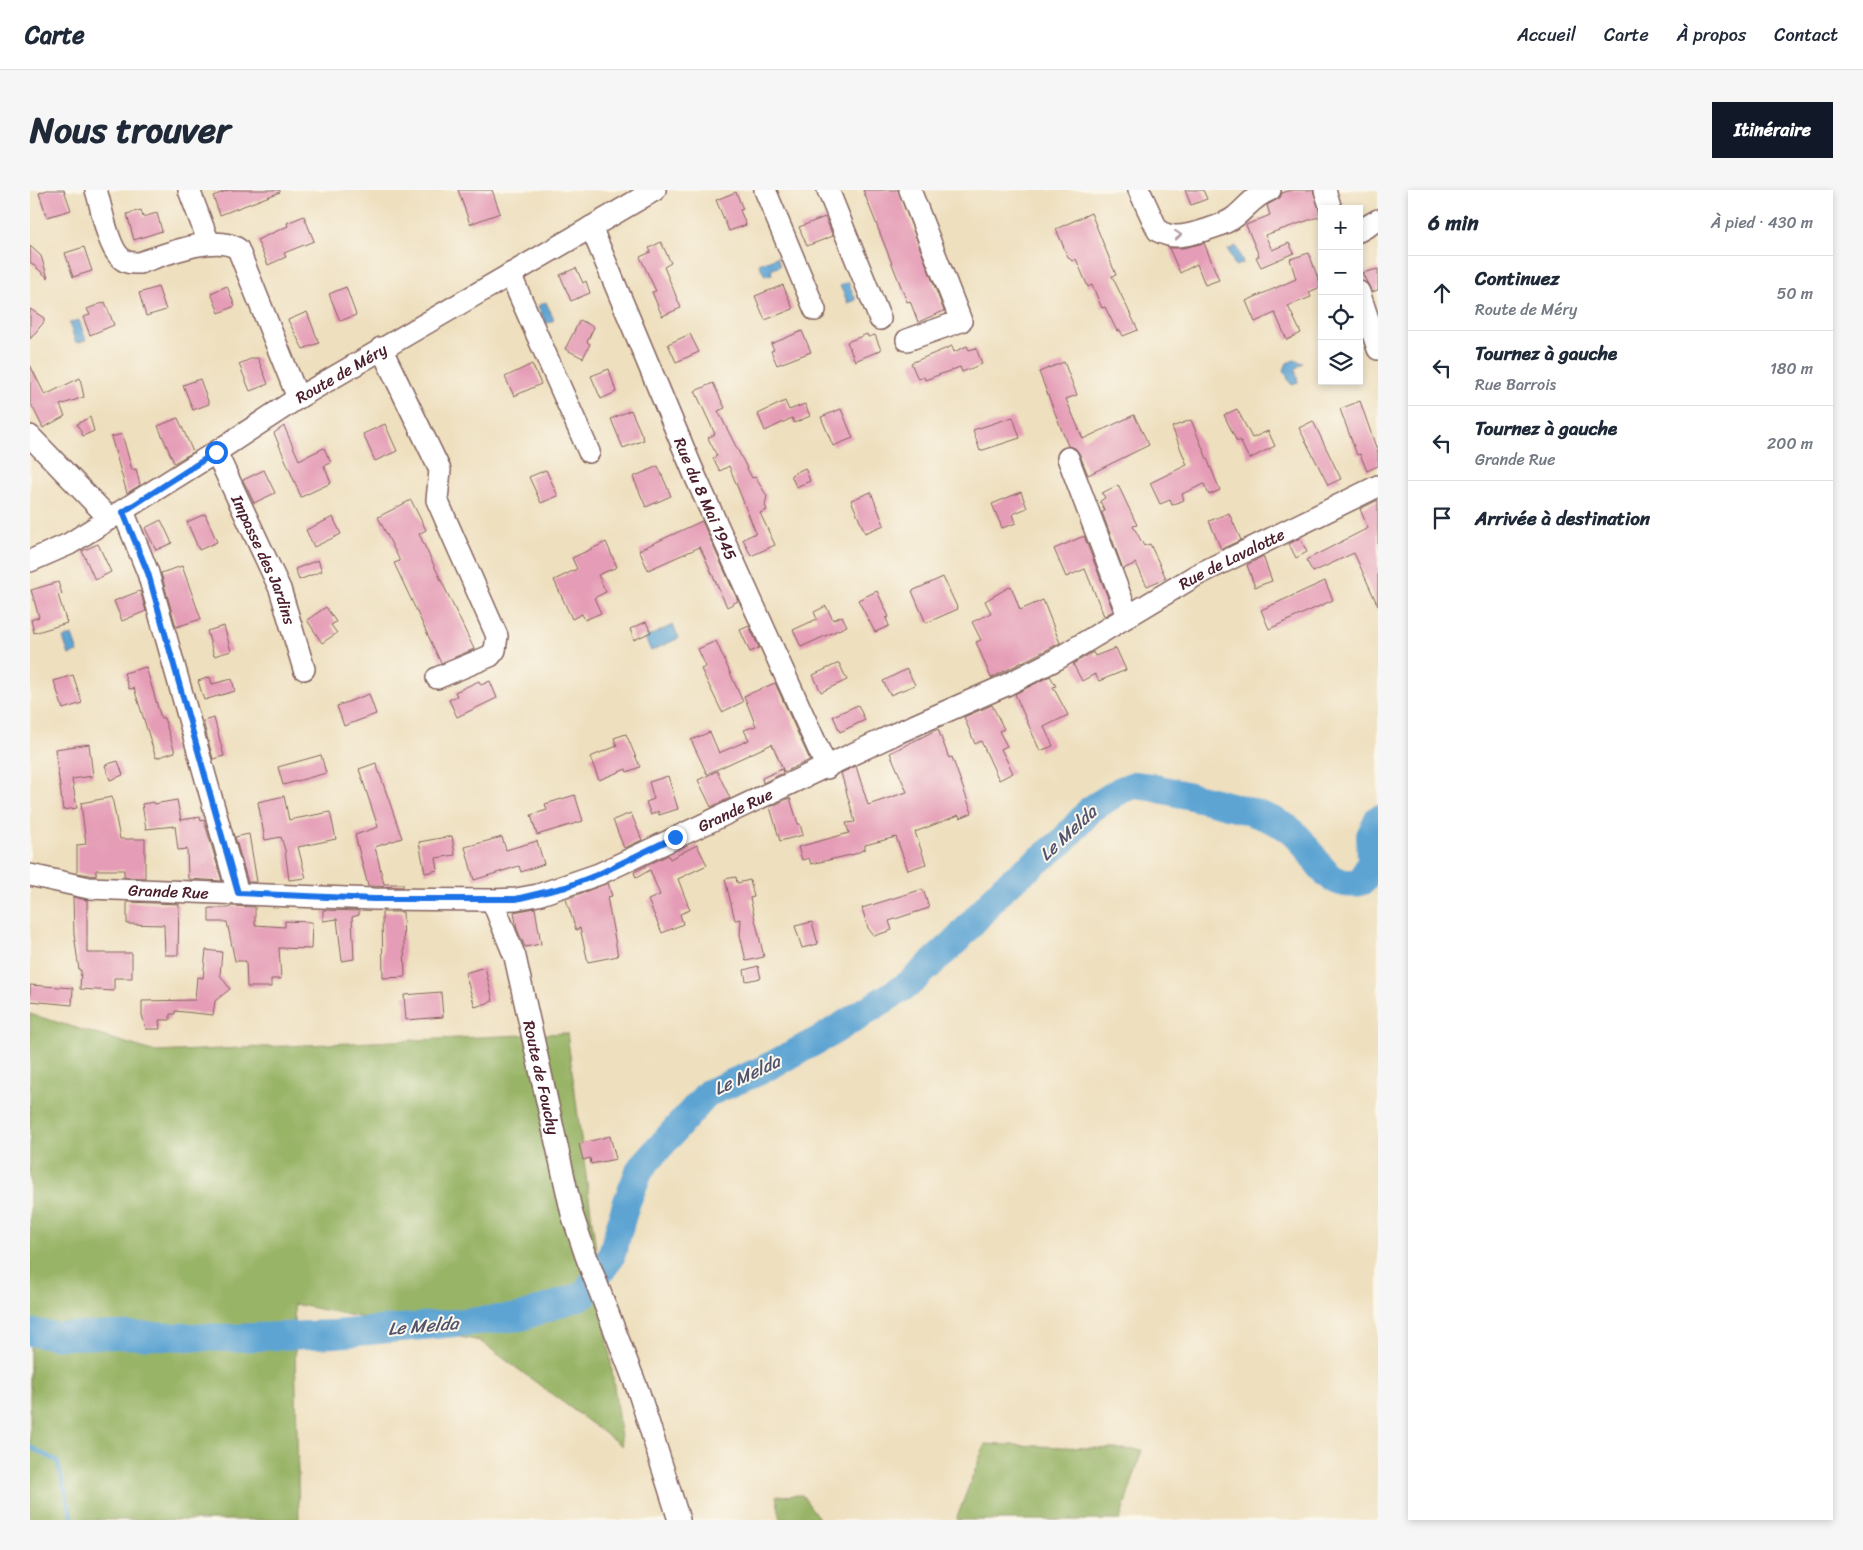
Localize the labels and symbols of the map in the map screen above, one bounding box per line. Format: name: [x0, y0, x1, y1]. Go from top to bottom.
one-way arrow: [1175, 229, 1183, 240]
street label: Route de Méry: [290, 334, 393, 411]
street label: Rue du 8 Mai 1945: [666, 433, 746, 565]
route start: [205, 441, 228, 464]
street label: Impasse des Jardins: [223, 489, 305, 629]
street label: Rue de Lavalotte: [1172, 520, 1290, 597]
street label: Grande Rue: [692, 779, 778, 840]
water label: Le Melda: [1031, 796, 1106, 869]
route end: [664, 826, 687, 849]
street label: Grande Rue: [128, 875, 209, 907]
street label: Route de Fouchy: [515, 1018, 569, 1138]
water label: Le Melda: [708, 1045, 788, 1104]
water label: Le Melda: [386, 1307, 461, 1345]

